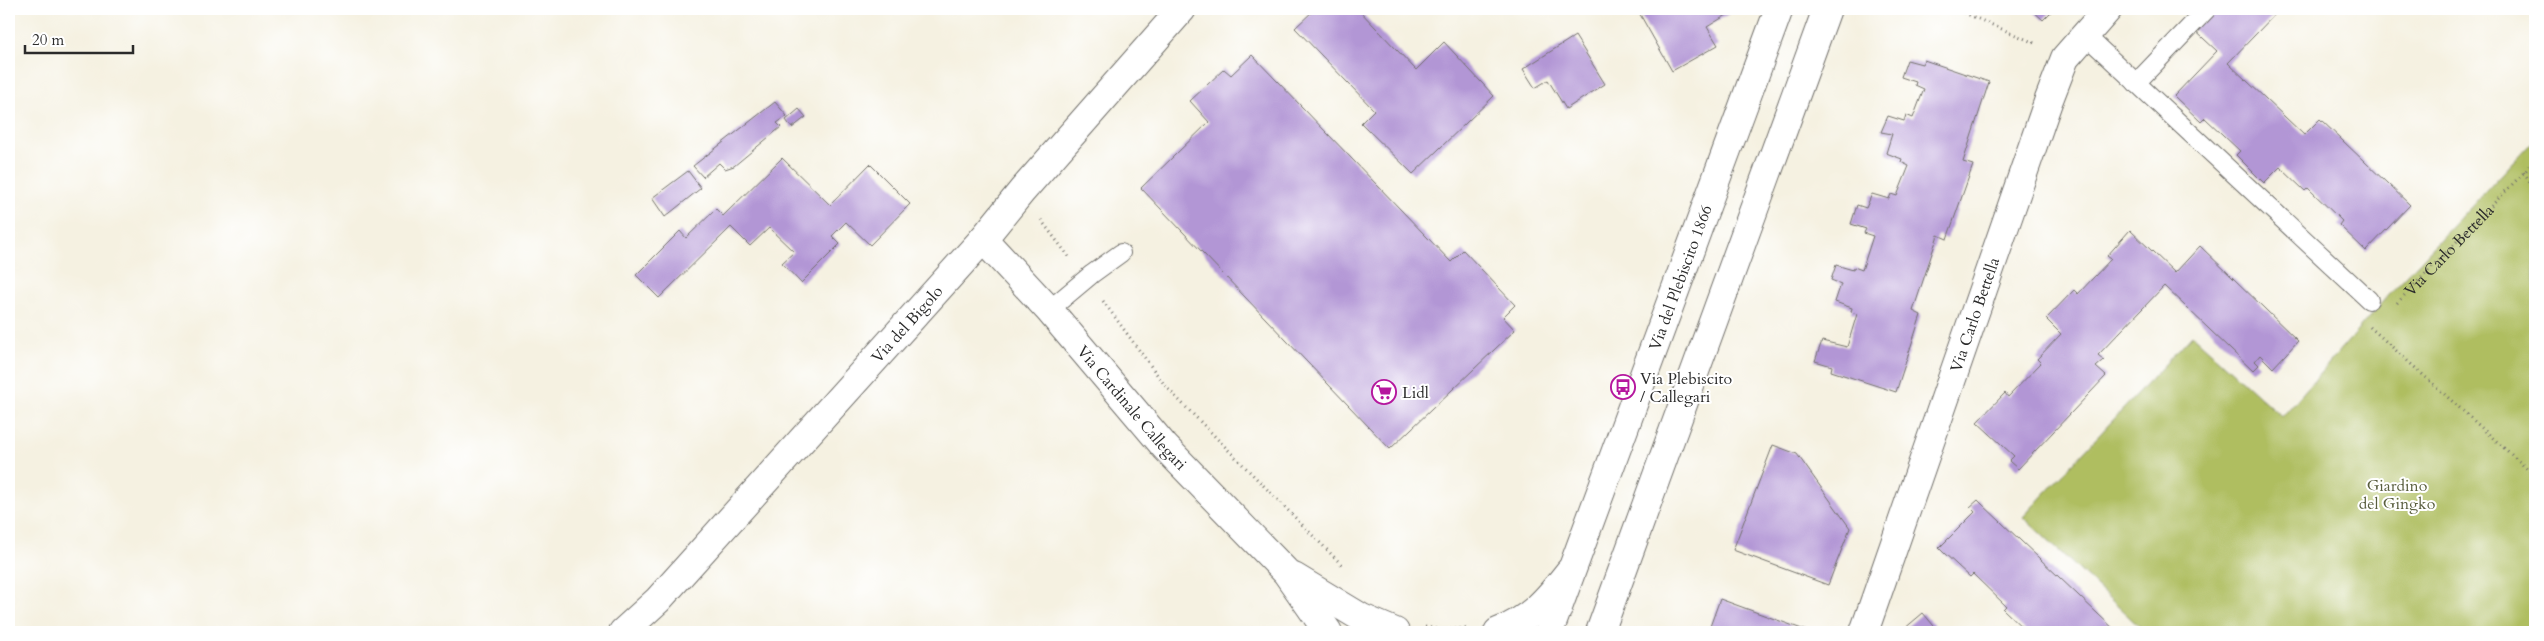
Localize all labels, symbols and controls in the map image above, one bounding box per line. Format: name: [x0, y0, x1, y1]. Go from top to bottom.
scale bar: [25, 22, 132, 54]
text: 20 m: [32, 30, 64, 50]
street label: Via Carlo Bettella: [2400, 200, 2499, 301]
street label: Via del Plebiscito 1866: [1644, 202, 1718, 354]
street label: Via Carlo Bettella: [1945, 254, 2005, 375]
street label: Via del Bigolo: [867, 281, 948, 368]
street label: Via Cardinale Callegari: [1072, 341, 1192, 475]
place label: Via Plebiscito / Callegari: [1640, 368, 1733, 408]
bus stop icon: Via Plebiscito / Callegari: [1610, 374, 1636, 400]
supermarket icon: Lidl: [1371, 379, 1397, 405]
place label: Lidl: [1402, 382, 1429, 404]
park label: Giardino del Gingko: [2359, 475, 2436, 515]

